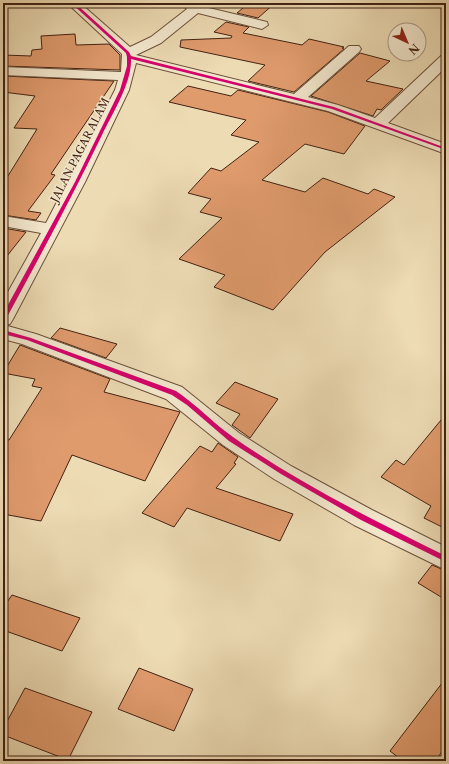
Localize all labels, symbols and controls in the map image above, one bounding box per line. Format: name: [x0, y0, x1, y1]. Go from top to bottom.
north arrow: [387, 22, 427, 62]
text: N: [405, 41, 422, 58]
street label: JALAN PAGAR ALAM: [47, 95, 112, 206]

